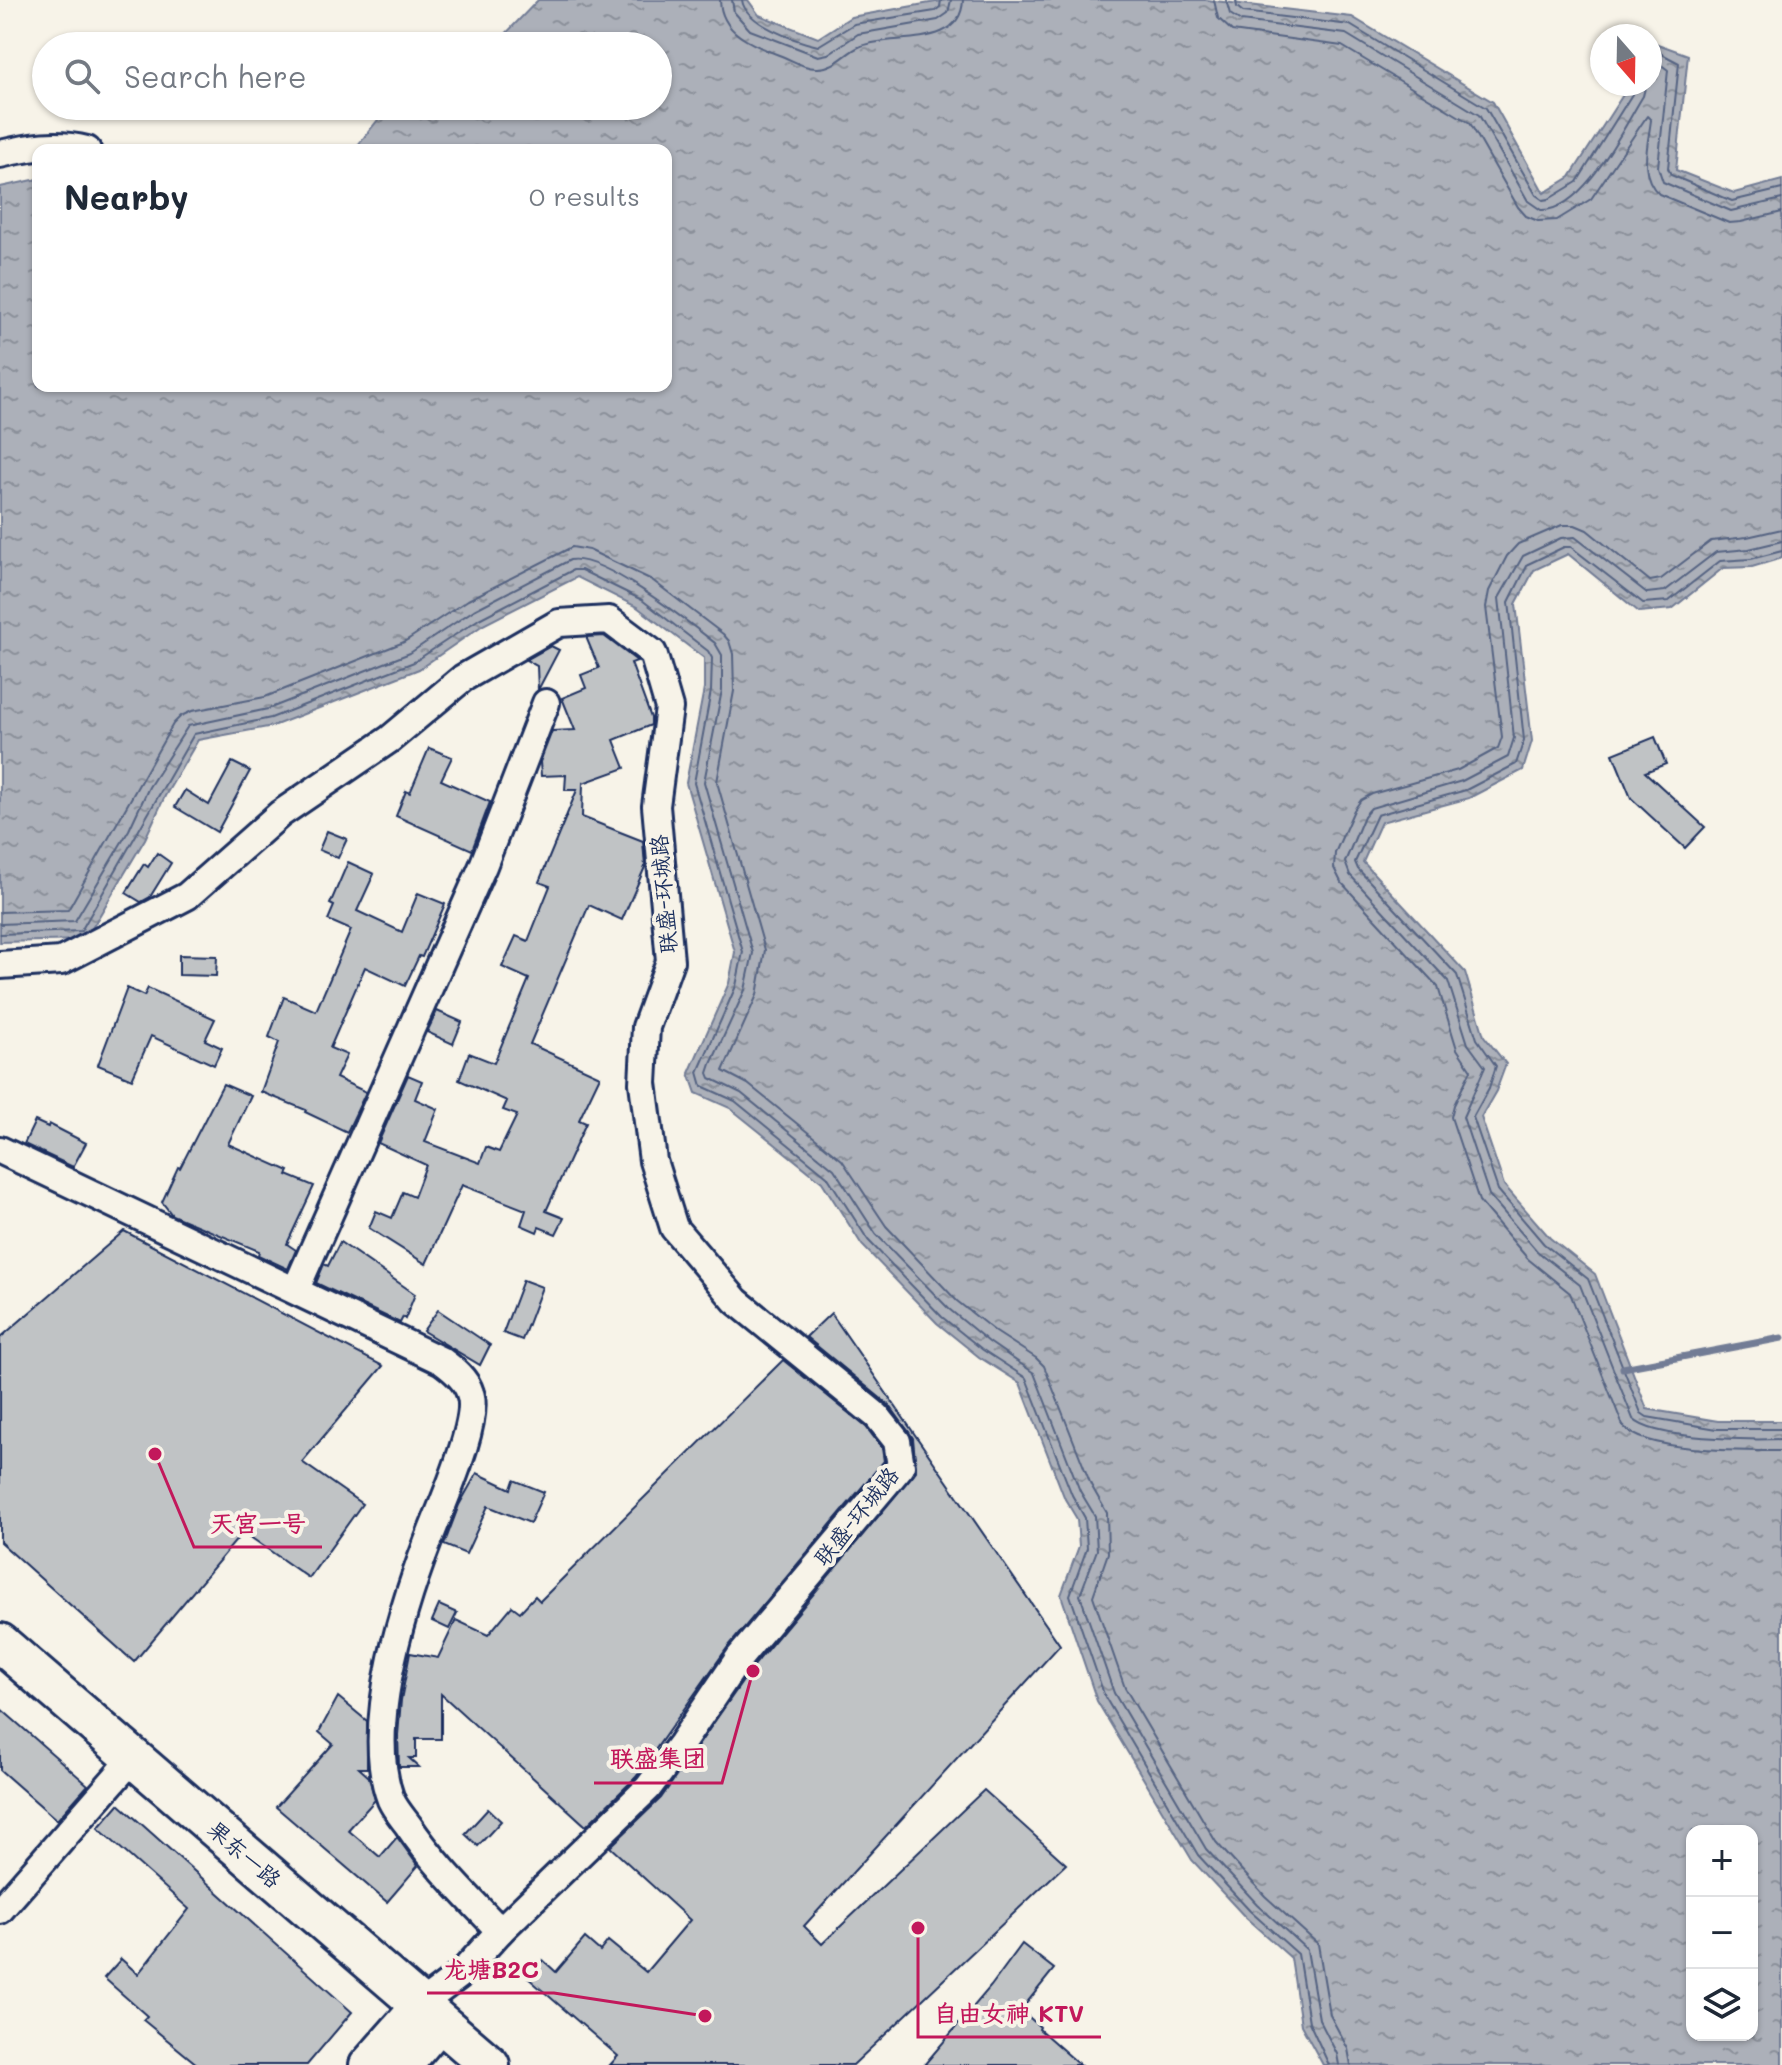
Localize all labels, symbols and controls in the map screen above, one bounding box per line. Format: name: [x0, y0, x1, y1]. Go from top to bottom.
north arrow: [1590, 24, 1662, 96]
search box: [32, 32, 672, 120]
icon: search: [60, 54, 104, 98]
text: Search here: [124, 56, 307, 96]
text: Nearby: [64, 174, 189, 219]
text: 0 results: [529, 179, 640, 213]
street label: 联盛-环城路: [643, 833, 683, 955]
street label: 联盛-环城路: [807, 1461, 905, 1571]
callout: 天宫一号: [194, 1499, 322, 1547]
text: 天宫一号: [210, 1507, 306, 1538]
callout: 联盛集团: [594, 1735, 722, 1783]
text: 联盛集团: [610, 1742, 706, 1773]
street label: 果东一路: [202, 1814, 288, 1894]
map controls: [1686, 1825, 1758, 2041]
button: +: [1686, 1825, 1758, 1897]
button: −: [1686, 1897, 1758, 1969]
callout: 龙塘B2C: [427, 1945, 554, 1993]
text: 龙塘B2C: [443, 1953, 539, 1984]
button: layers: [1686, 1969, 1758, 2041]
callout: 自由女神 KTV: [918, 1989, 1101, 2037]
text: 自由女神 KTV: [934, 1997, 1084, 2028]

